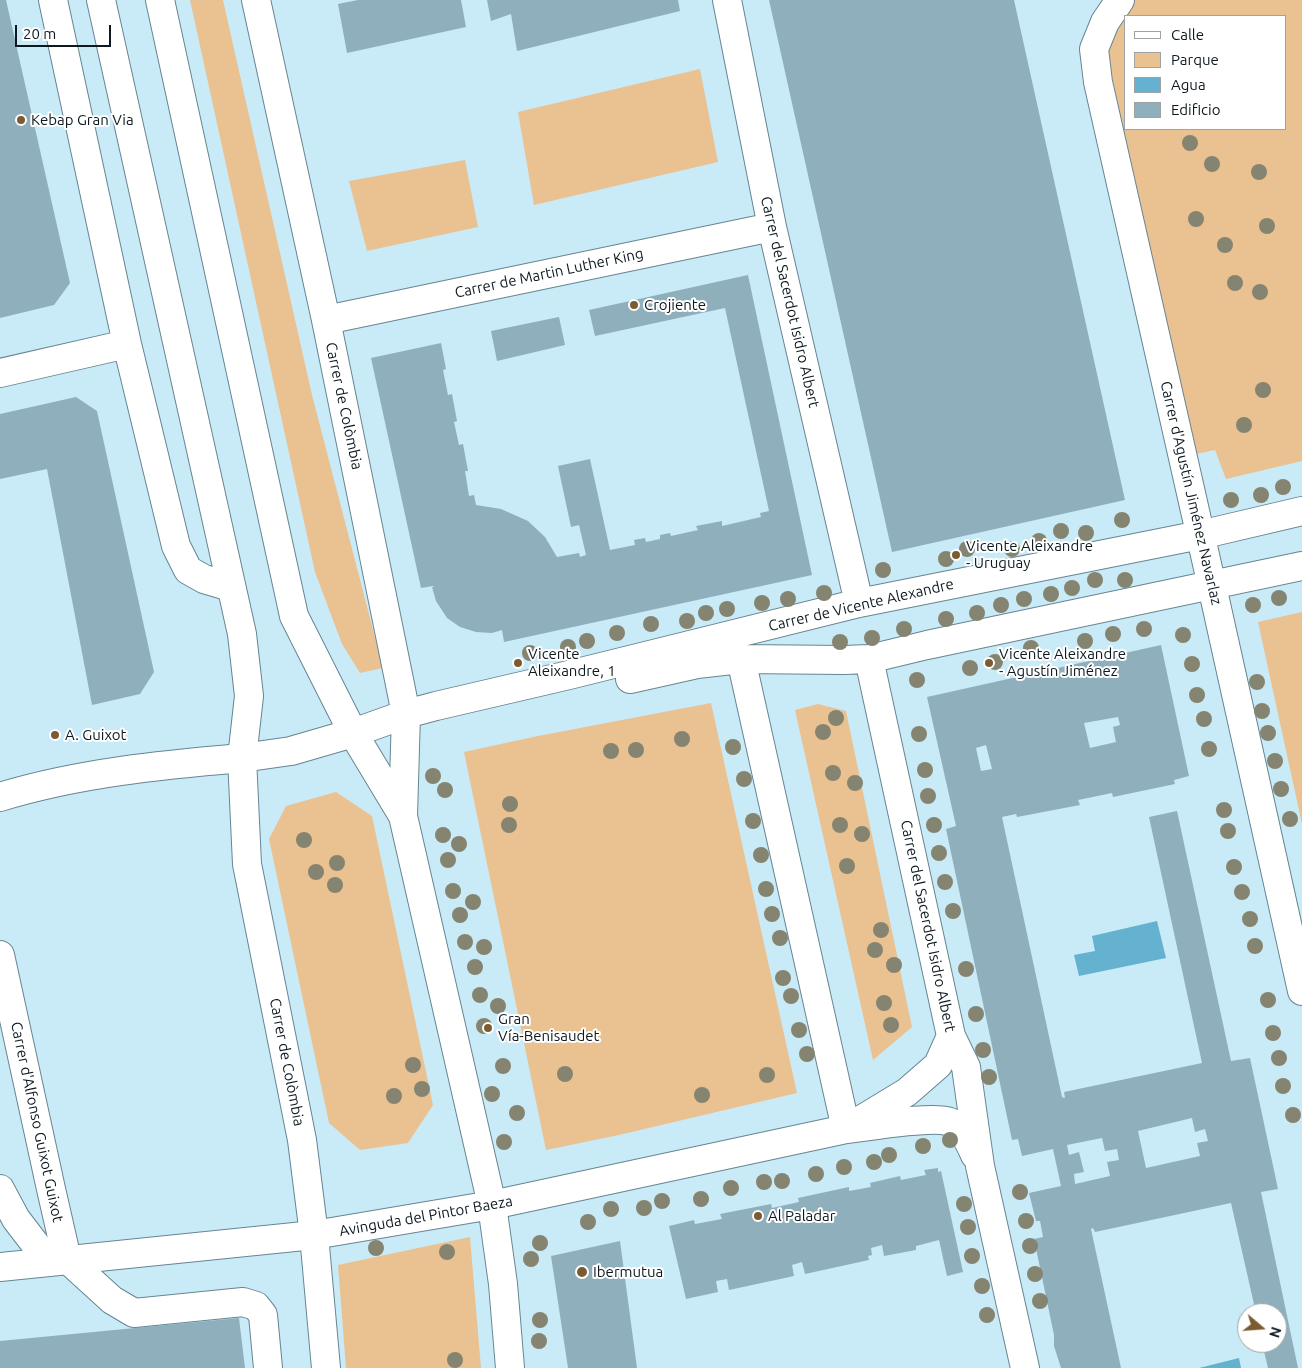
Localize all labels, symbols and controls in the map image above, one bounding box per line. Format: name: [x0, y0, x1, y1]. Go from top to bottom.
scale bar: [18, 15, 114, 47]
legend: [1124, 15, 1287, 130]
text: 20 m: [23, 25, 56, 42]
text: Calle: [1171, 26, 1204, 43]
text: Parque: [1171, 51, 1219, 68]
text: Agua: [1171, 76, 1206, 93]
text: Edificio: [1171, 101, 1220, 118]
place label: Kebap Gran Via: [31, 111, 134, 129]
marker: Kebap Gran Via: [15, 114, 27, 126]
street label: Carrer del Sacerdot Isidro Albert: [757, 195, 823, 409]
street label: Carrer de Martin Luther King: [453, 244, 645, 302]
place label: Crojiente: [644, 296, 706, 314]
marker: Crojiente: [628, 299, 640, 311]
street label: Carrer de Colòmbia: [322, 341, 366, 471]
street label: Carrer d'Agustín Jiménez Navarlaz: [1156, 379, 1226, 607]
place label: Vicente Aleixandre - Uruguay: [966, 537, 1093, 572]
marker: Vicente Aleixandre - Uruguay: [950, 549, 962, 561]
street label: Carrer de Vicente Alexandre: [767, 575, 955, 635]
place label: Vicente Aleixandre, 1: [528, 645, 616, 680]
place label: Vicente Aleixandre - Agustín Jiménez: [999, 645, 1126, 680]
marker: Vicente Aleixandre, 1: [512, 657, 524, 669]
marker: Vicente Aleixandre - Agustín Jiménez: [983, 657, 995, 669]
place label: A. Guixot: [65, 726, 126, 744]
marker: A. Guixot: [49, 729, 61, 741]
street label: Carrer del Sacerdot Isidro Albert: [897, 818, 959, 1034]
street label: Carrer de Colòmbia: [266, 997, 308, 1127]
place label: Gran Vía-Benisaudet: [498, 1010, 599, 1045]
street label: Carrer d'Alfonso Guixot Guixot: [7, 1020, 67, 1224]
marker: Gran Vía-Benisaudet: [482, 1022, 494, 1034]
street label: Avinguda del Pintor Baeza: [338, 1192, 514, 1240]
place label: Al Paladar: [768, 1207, 835, 1225]
marker: Al Paladar: [752, 1210, 764, 1222]
place label: Ibermutua: [593, 1263, 663, 1281]
marker: Ibermutua: [575, 1265, 589, 1279]
north arrow: [1237, 1303, 1287, 1353]
text: N: [1266, 1325, 1285, 1340]

